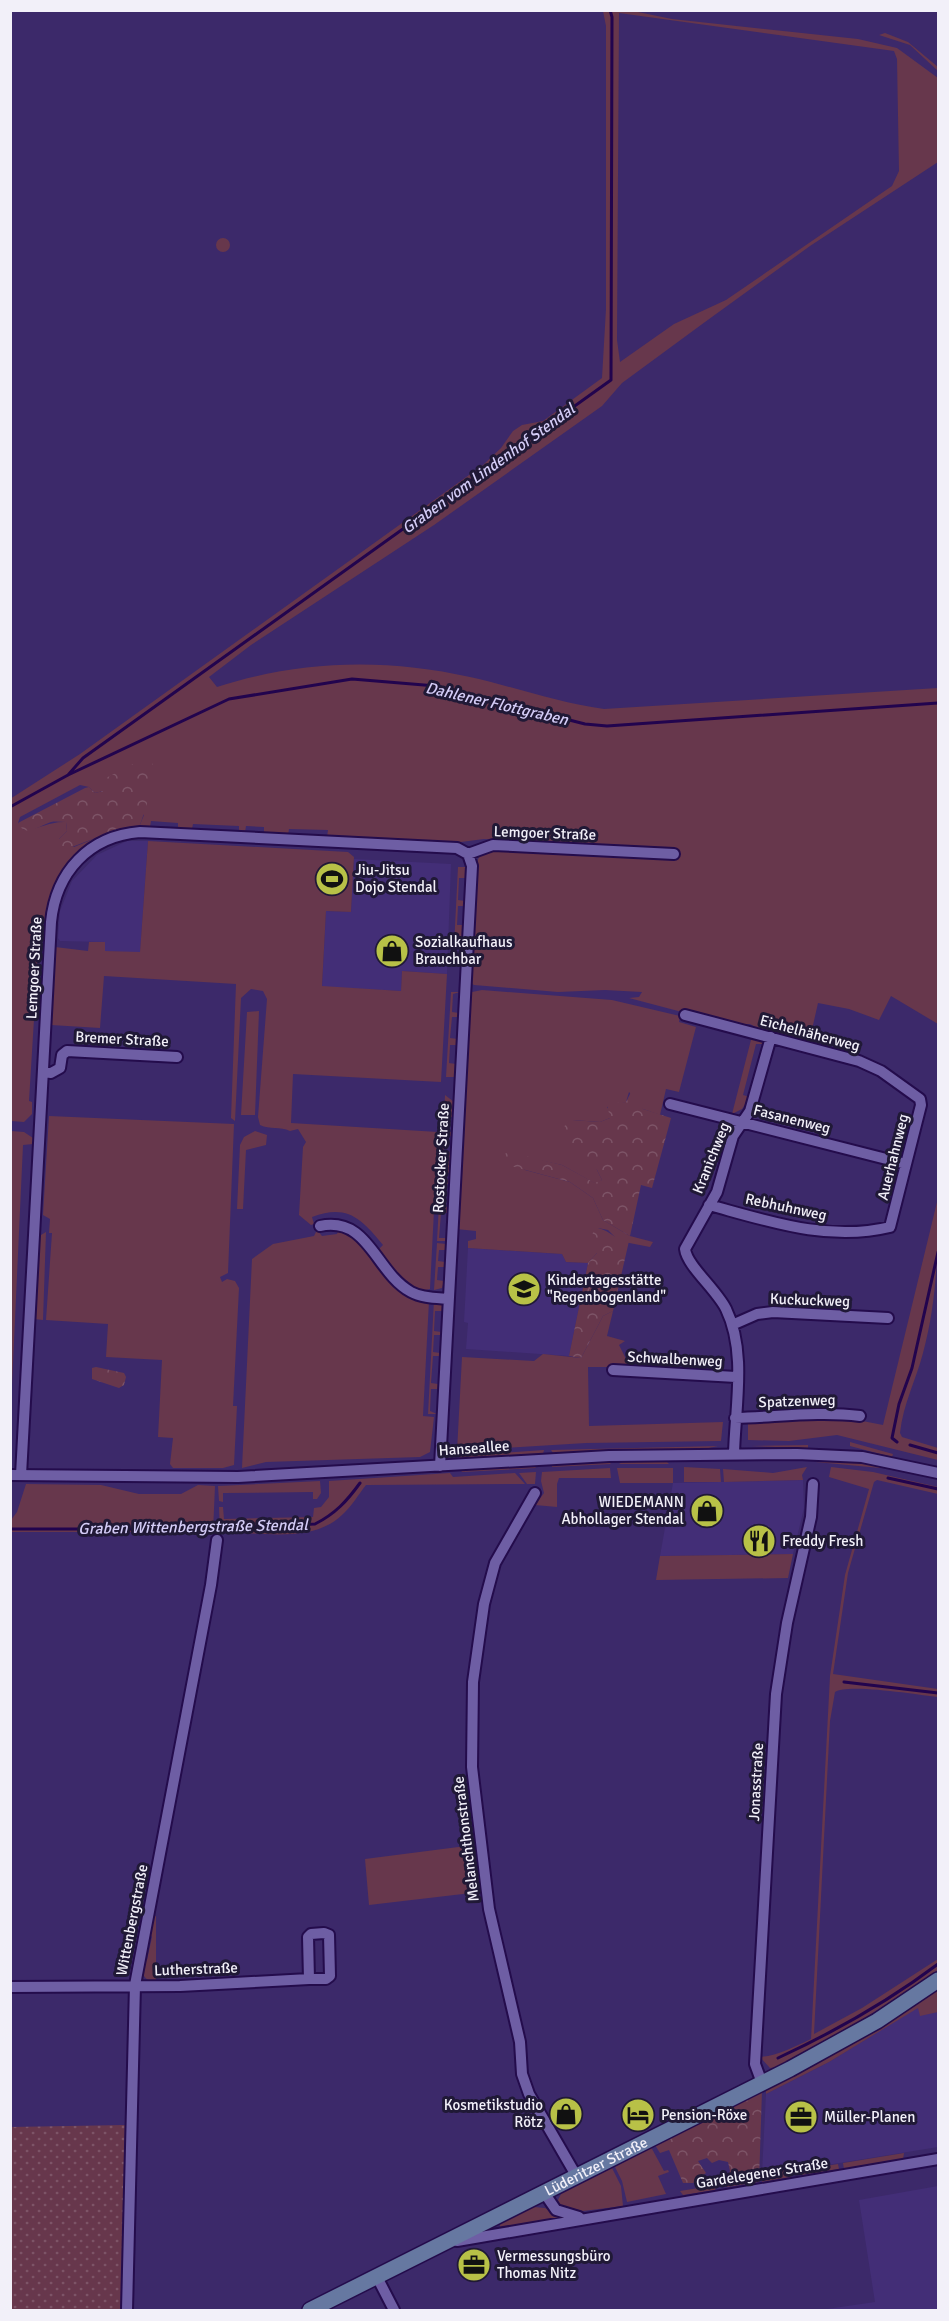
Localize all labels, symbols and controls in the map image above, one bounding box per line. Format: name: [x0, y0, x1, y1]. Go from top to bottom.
water label: Graben vom Lindenhof Stendal: [398, 399, 580, 538]
water label: Dahlener Flottgraben: [424, 678, 571, 730]
street label: Lemgoer Straße: [493, 822, 597, 844]
sports icon: Jiu-Jitsu Dojo Stendal: [314, 861, 350, 897]
place label: Jiu-Jitsu Dojo Stendal: [355, 861, 437, 896]
street label: Lemgoer Straße: [22, 916, 46, 1020]
shop icon: Sozialkaufhaus Brauchbar: [374, 933, 410, 969]
place label: Sozialkaufhaus Brauchbar: [415, 933, 513, 968]
street label: Eichelhäherweg: [758, 1011, 862, 1055]
street label: Bremer Straße: [75, 1028, 169, 1050]
street label: Fasanenweg: [752, 1101, 832, 1137]
street label: Rostocker Straße: [429, 1102, 453, 1214]
street label: Auerhahnweg: [874, 1112, 912, 1202]
street label: Kranichweg: [689, 1120, 733, 1196]
street label: Rebhuhnweg: [744, 1190, 828, 1224]
school or university icon: Kindertagesstätte "Regenbogenland": [506, 1271, 542, 1307]
place label: Kindertagesstätte "Regenbogenland": [547, 1271, 666, 1306]
street label: Kuckuckweg: [770, 1290, 850, 1310]
street label: Schwalbenweg: [627, 1348, 723, 1370]
street label: Spatzenweg: [758, 1391, 836, 1411]
street label: Hanseallee: [438, 1437, 510, 1459]
place label: WIEDEMANN Abhollager Stendal: [561, 1493, 684, 1528]
shop icon: WIEDEMANN Abhollager Stendal: [689, 1493, 725, 1529]
water label: Graben Wittenbergstraße Stendal: [78, 1515, 309, 1539]
restaurant icon: Freddy Fresh: [741, 1523, 777, 1559]
place label: Freddy Fresh: [782, 1532, 863, 1550]
street label: Jonasstraße: [745, 1742, 767, 1822]
street label: Melanchthonstraße: [449, 1775, 483, 1903]
street label: Wittenbergstraße: [112, 1863, 152, 1977]
street label: Lutherstraße: [154, 1959, 238, 1979]
place label: Kosmetikstudio Rötz: [444, 2096, 543, 2131]
shop icon: Kosmetikstudio Rötz: [548, 2096, 584, 2132]
hotel icon: Pension-Röxe: [620, 2097, 656, 2133]
office icon: Müller-Planen: [783, 2099, 819, 2135]
place label: Pension-Röxe: [661, 2106, 747, 2124]
place label: Müller-Planen: [824, 2108, 916, 2126]
street label: Lüderitzer Straße: [542, 2133, 650, 2200]
street label: Gardelegener Straße: [695, 2154, 829, 2192]
office icon: Vermessungsbüro Thomas Nitz: [456, 2247, 492, 2283]
place label: Vermessungsbüro Thomas Nitz: [497, 2247, 611, 2282]

